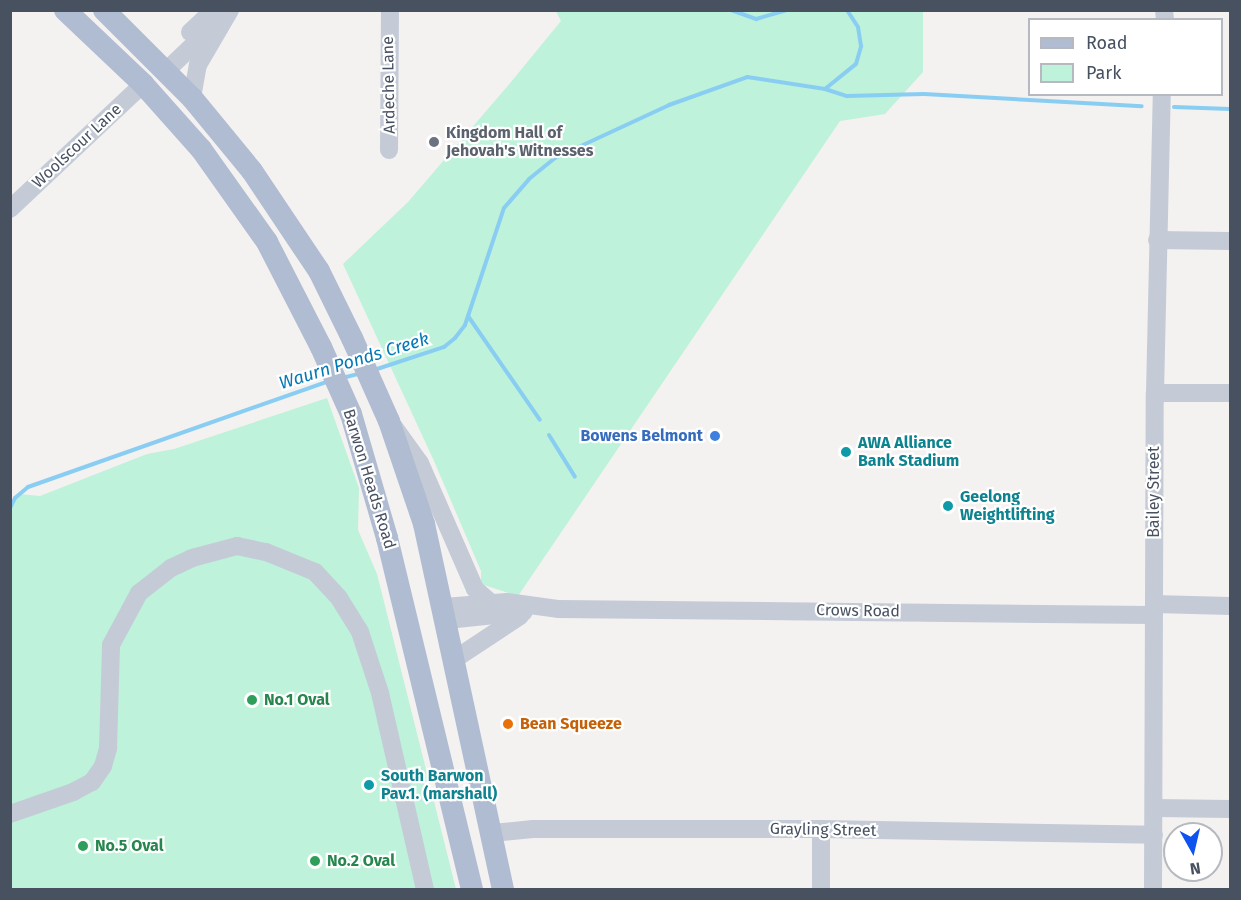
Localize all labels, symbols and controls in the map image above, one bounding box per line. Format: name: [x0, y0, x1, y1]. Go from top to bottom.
legend: [1028, 18, 1223, 96]
text: Road: [1086, 32, 1128, 54]
street label: Ardeche Lane: [379, 36, 399, 134]
text: Park: [1086, 62, 1121, 84]
street label: Woolscour Lane: [28, 100, 126, 192]
place label: Kingdom Hall of Jehovah's Witnesses: [446, 123, 593, 161]
marker: Kingdom Hall of Jehovah's Witnesses: [427, 135, 441, 149]
water label: Waurn Ponds Creek: [276, 328, 432, 394]
street label: Barwon Heads Road: [339, 407, 399, 551]
place label: Bowens Belmont: [580, 426, 703, 446]
marker: Bowens Belmont: [708, 429, 722, 443]
place label: AWA Alliance Bank Stadium: [858, 433, 959, 471]
marker: AWA Alliance Bank Stadium: [839, 445, 853, 459]
street label: Bailey Street: [1144, 446, 1164, 538]
place label: Geelong Weightlifting: [960, 487, 1054, 525]
marker: Geelong Weightlifting: [941, 499, 955, 513]
street label: Crows Road: [816, 601, 900, 621]
place label: No.1 Oval: [264, 690, 330, 710]
marker: No.1 Oval: [245, 693, 259, 707]
place label: Bean Squeeze: [520, 714, 622, 734]
marker: Bean Squeeze: [501, 717, 515, 731]
place label: South Barwon Pav.1. (marshall): [381, 766, 497, 804]
marker: South Barwon Pav.1. (marshall): [362, 778, 376, 792]
street label: Grayling Street: [770, 819, 876, 841]
north arrow: [1163, 822, 1223, 882]
place label: No.5 Oval: [95, 836, 163, 856]
marker: No.5 Oval: [76, 839, 90, 853]
place label: No.2 Oval: [327, 851, 395, 871]
marker: No.2 Oval: [308, 854, 322, 868]
text: N: [1189, 858, 1202, 878]

